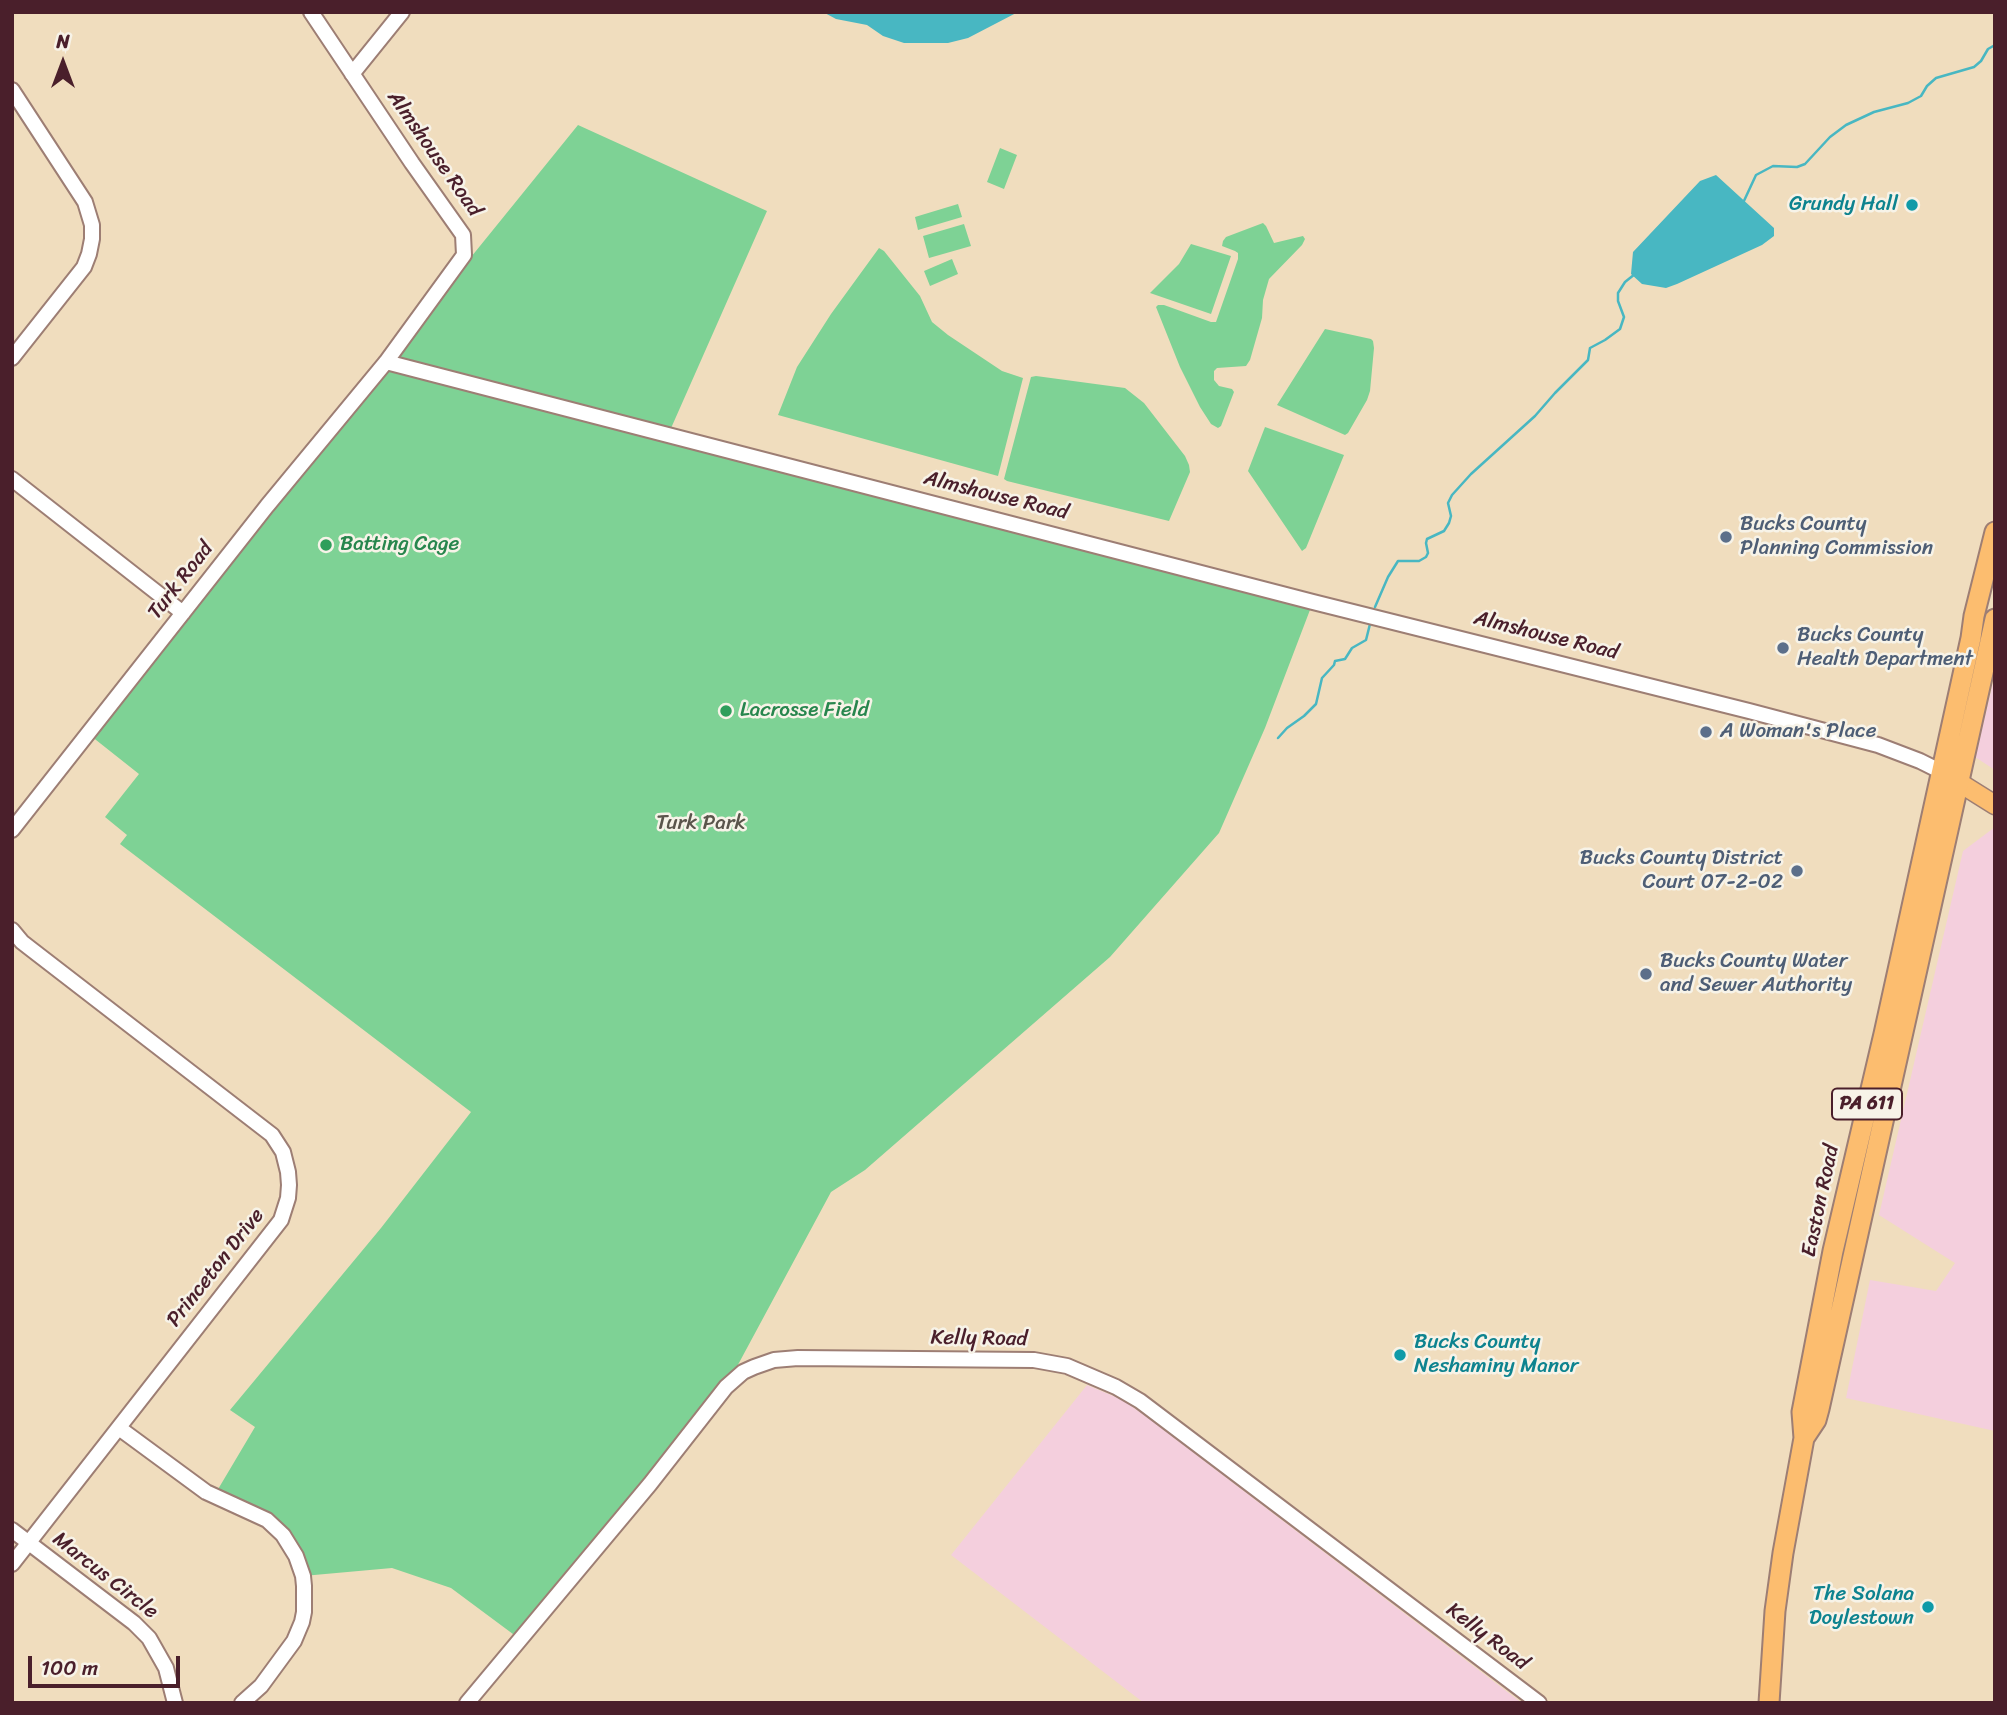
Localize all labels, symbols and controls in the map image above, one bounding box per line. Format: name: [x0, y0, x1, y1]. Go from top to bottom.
text: N: [56, 25, 70, 58]
north arrow: [28, 28, 98, 98]
street label: Almshouse Road: [381, 86, 487, 222]
place label: Grundy Hall: [1789, 192, 1898, 218]
marker: Grundy Hall: [1904, 197, 1920, 213]
street label: Almshouse Road: [921, 466, 1071, 526]
place label: Bucks County Planning Commission: [1740, 512, 1933, 562]
marker: Bucks County Planning Commission: [1718, 529, 1734, 545]
place label: Batting Cage: [340, 532, 459, 558]
street label: Turk Road: [143, 537, 219, 625]
marker: Batting Cage: [318, 537, 334, 553]
street label: Almshouse Road: [1471, 606, 1621, 666]
place label: Bucks County Health Department: [1797, 623, 1973, 673]
marker: Bucks County Health Department: [1775, 640, 1791, 656]
place label: Lacrosse Field: [740, 698, 869, 724]
marker: Lacrosse Field: [718, 703, 734, 719]
place label: A Woman's Place: [1720, 719, 1877, 745]
marker: A Woman's Place: [1698, 724, 1714, 740]
park label: Turk Park: [656, 811, 746, 837]
place label: Bucks County District Court 07-2-02: [1580, 846, 1783, 896]
marker: Bucks County District Court 07-2-02: [1789, 863, 1805, 879]
place label: Bucks County Water and Sewer Authority: [1660, 949, 1852, 999]
marker: Bucks County Water and Sewer Authority: [1638, 966, 1654, 982]
road number: PA 611: [1832, 1088, 1902, 1120]
street label: Easton Road: [1797, 1143, 1845, 1259]
street label: Princeton Drive: [162, 1204, 270, 1332]
street label: Kelly Road: [930, 1326, 1028, 1352]
place label: Bucks County Neshaminy Manor: [1414, 1330, 1578, 1380]
marker: Bucks County Neshaminy Manor: [1392, 1347, 1408, 1363]
street label: Marcus Circle: [47, 1527, 163, 1625]
place label: The Solana Doylestown: [1809, 1582, 1914, 1632]
street label: Kelly Road: [1441, 1598, 1533, 1676]
marker: The Solana Doylestown: [1920, 1599, 1936, 1615]
scale bar: [32, 1642, 184, 1686]
text: 100 m: [41, 1649, 98, 1687]

